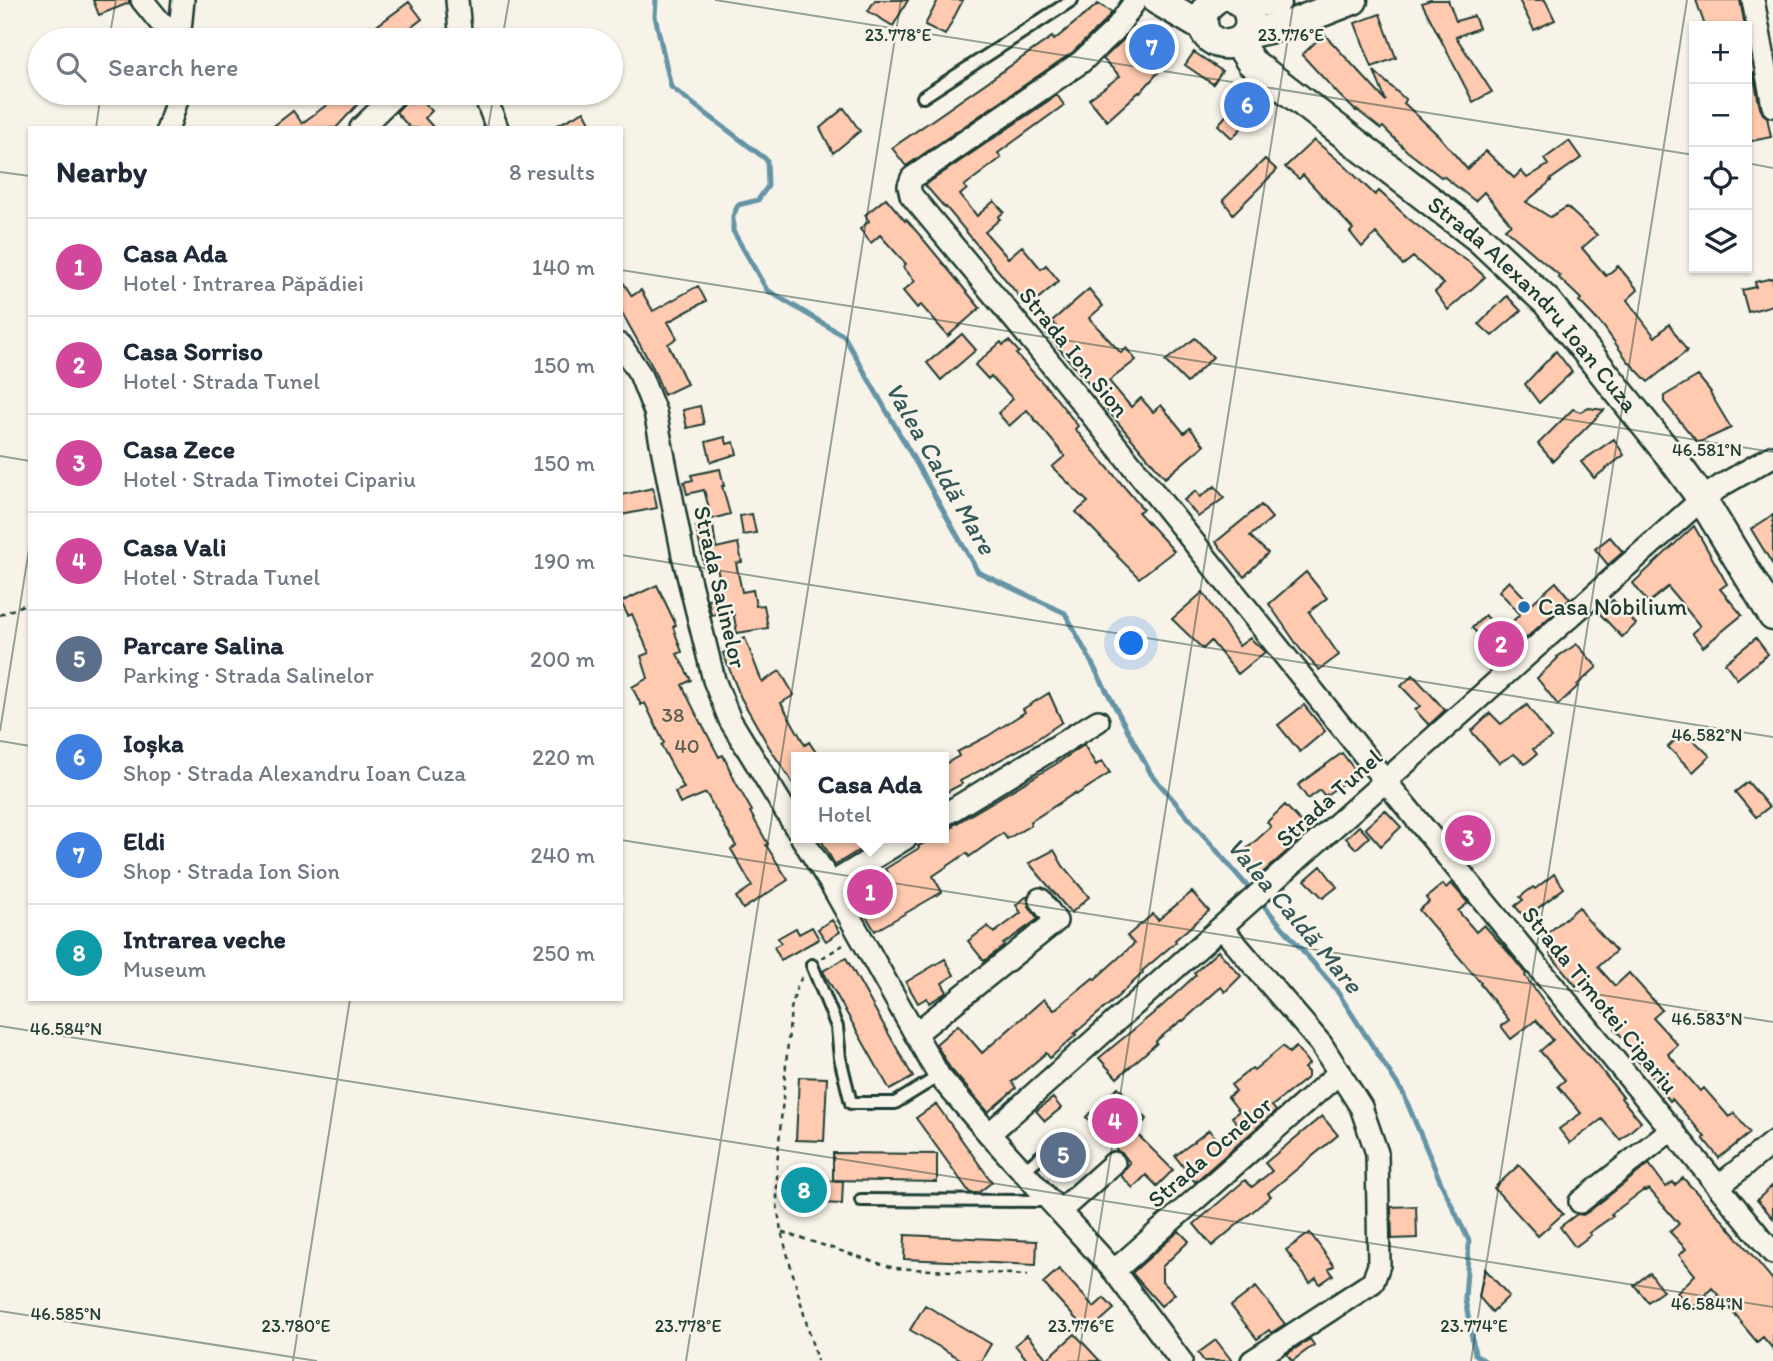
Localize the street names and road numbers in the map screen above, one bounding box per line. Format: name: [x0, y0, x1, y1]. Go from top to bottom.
street label: Strada Alexandru Ioan Cuza: [1422, 189, 1645, 418]
street label: Strada Ion Sion: [1013, 281, 1136, 423]
street label: Strada Salinelor: [688, 503, 753, 671]
street label: Strada Tunel: [1270, 742, 1388, 853]
street label: Strada Timotei Cipariu: [1516, 900, 1685, 1099]
street label: Strada Ocnelor: [1141, 1089, 1278, 1214]

